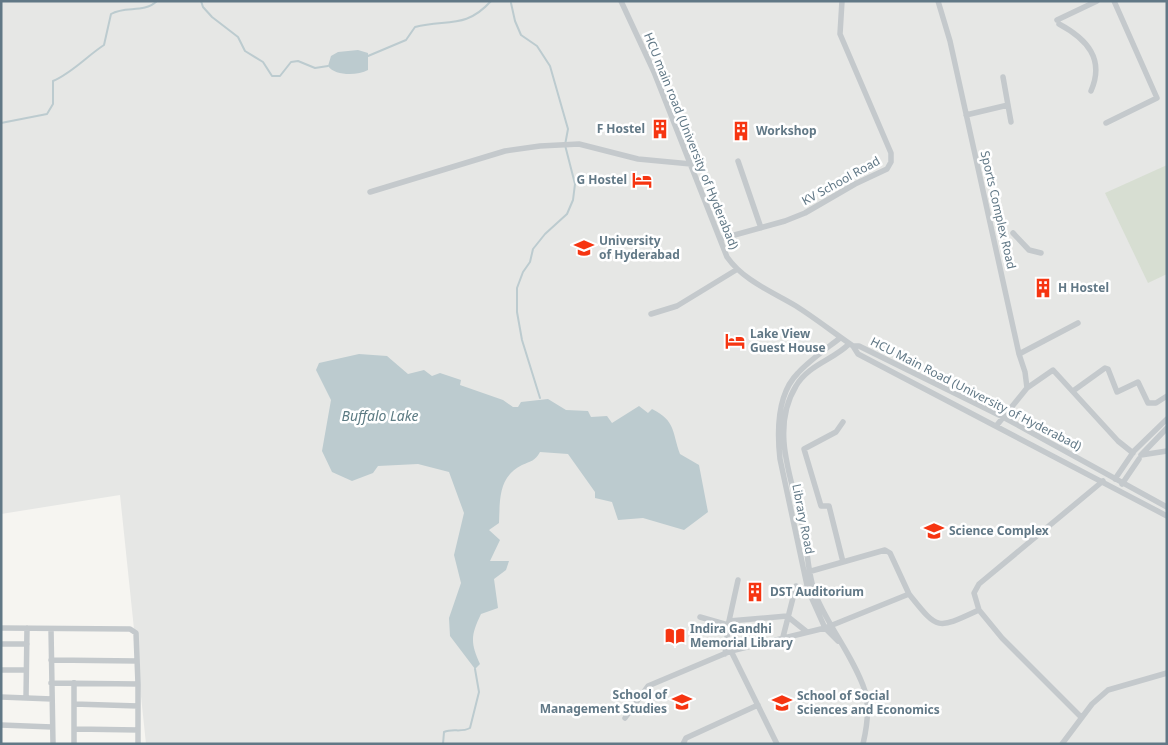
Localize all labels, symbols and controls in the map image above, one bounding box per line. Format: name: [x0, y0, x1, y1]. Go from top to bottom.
street label: HCU main road (University of Hyderabad): [641, 31, 741, 251]
building icon: F Hostel: [649, 118, 671, 140]
place label: F Hostel: [597, 120, 645, 137]
building icon: Workshop: [730, 120, 752, 142]
place label: Workshop: [756, 122, 817, 139]
street label: Sports Complex Road: [977, 149, 1020, 271]
street label: KV School Road: [799, 152, 883, 209]
hotel icon: G Hostel: [631, 169, 653, 191]
place label: G Hostel: [577, 171, 627, 188]
place label: University of Hyderabad: [599, 234, 680, 262]
school or university icon: University of Hyderabad: [573, 237, 595, 259]
building icon: H Hostel: [1032, 277, 1054, 299]
place label: H Hostel: [1058, 279, 1109, 296]
place label: Lake View Guest House: [750, 325, 826, 356]
hotel icon: Lake View Guest House: [724, 330, 746, 352]
street label: HCU Main Road (University of Hyderabad): [868, 333, 1085, 455]
water label: Buffalo Lake: [342, 406, 418, 425]
street label: Library Road: [788, 482, 819, 555]
school or university icon: Science Complex: [923, 520, 945, 542]
place label: Science Complex: [949, 522, 1049, 539]
building icon: DST Auditorium: [744, 581, 766, 603]
place label: DST Auditorium: [770, 583, 864, 600]
place label: Indira Gandhi Memorial Library: [690, 620, 793, 651]
library icon: Indira Gandhi Memorial Library: [664, 625, 686, 647]
place label: School of Management Studies: [540, 686, 668, 717]
place label: School of Social Sciences and Economics: [797, 687, 940, 718]
school or university icon: School of Management Studies: [671, 691, 693, 713]
school or university icon: School of Social Sciences and Economics: [771, 692, 793, 714]

